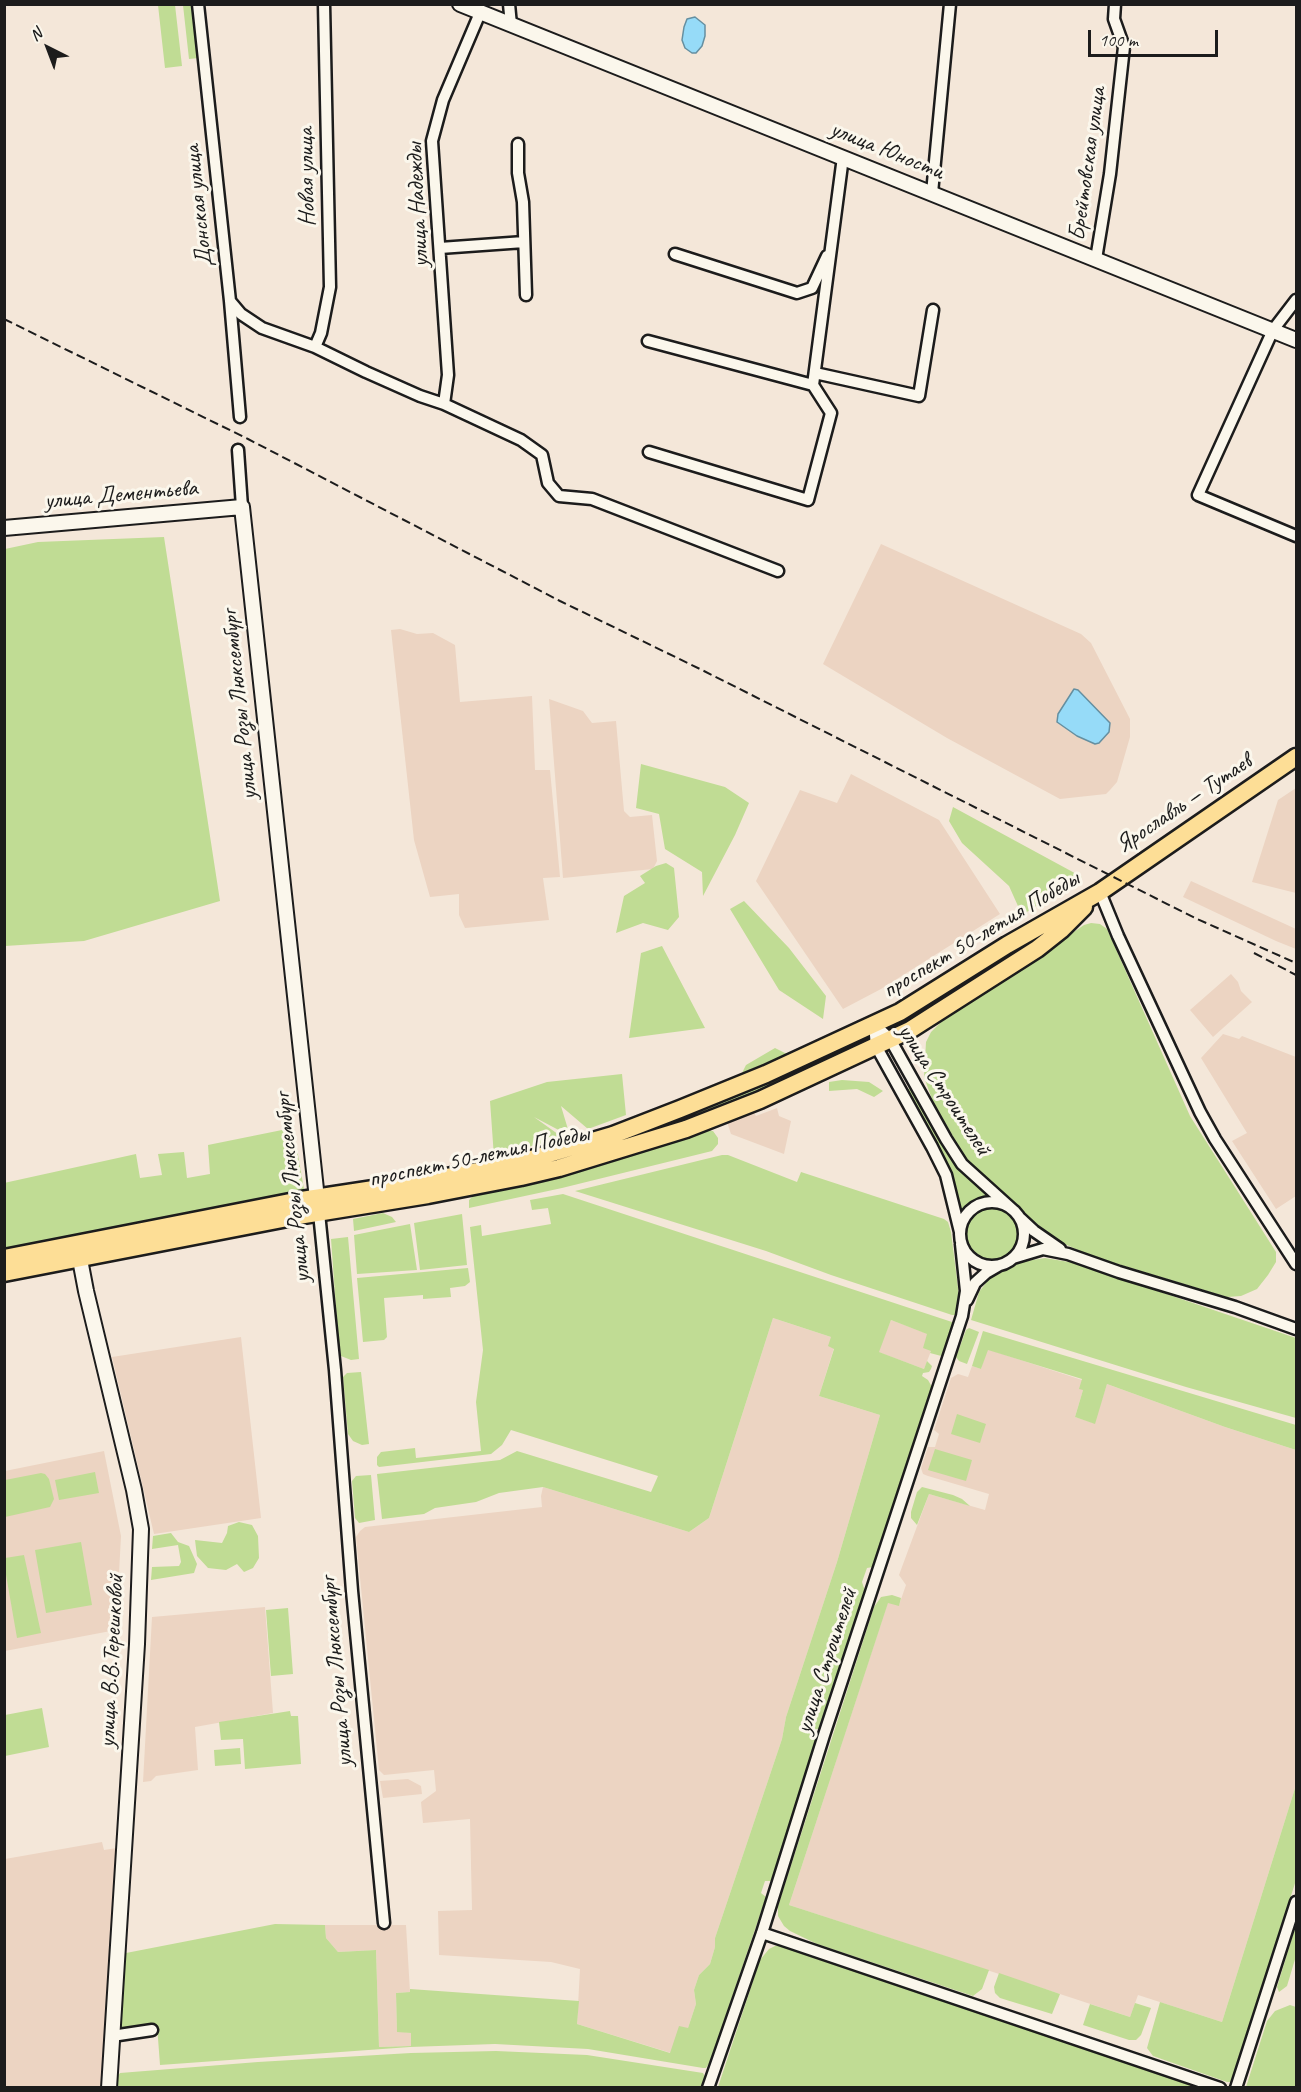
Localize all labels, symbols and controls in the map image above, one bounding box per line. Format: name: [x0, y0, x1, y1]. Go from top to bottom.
north arrow: [18, 18, 78, 78]
scale bar: [1091, 18, 1222, 56]
text: N: [26, 24, 46, 45]
text: 100 m: [1099, 29, 1138, 51]
street label: Брейтовская улица: [1063, 85, 1113, 243]
street label: улица Юности: [826, 115, 948, 187]
street label: Новая улица: [292, 127, 322, 227]
street label: улица Надежды: [400, 142, 436, 268]
street label: Донская улица: [178, 143, 220, 269]
street label: улица Дементьева: [43, 474, 199, 516]
street label: улица Розы Люксембург: [216, 609, 264, 801]
street label: Ярославль — Тутаев: [1111, 748, 1257, 860]
street label: проспект 50-летия Победы: [877, 865, 1085, 1005]
street label: улица Строителей: [891, 1019, 997, 1161]
street label: улица Розы Люксембург: [269, 1092, 317, 1284]
street label: проспект 50-летия Победы: [366, 1120, 592, 1194]
street label: улица В.В.Терешковой: [93, 1573, 131, 1749]
street label: улица Розы Люксембург: [314, 1576, 360, 1768]
street label: улица Строителей: [790, 1585, 864, 1737]

